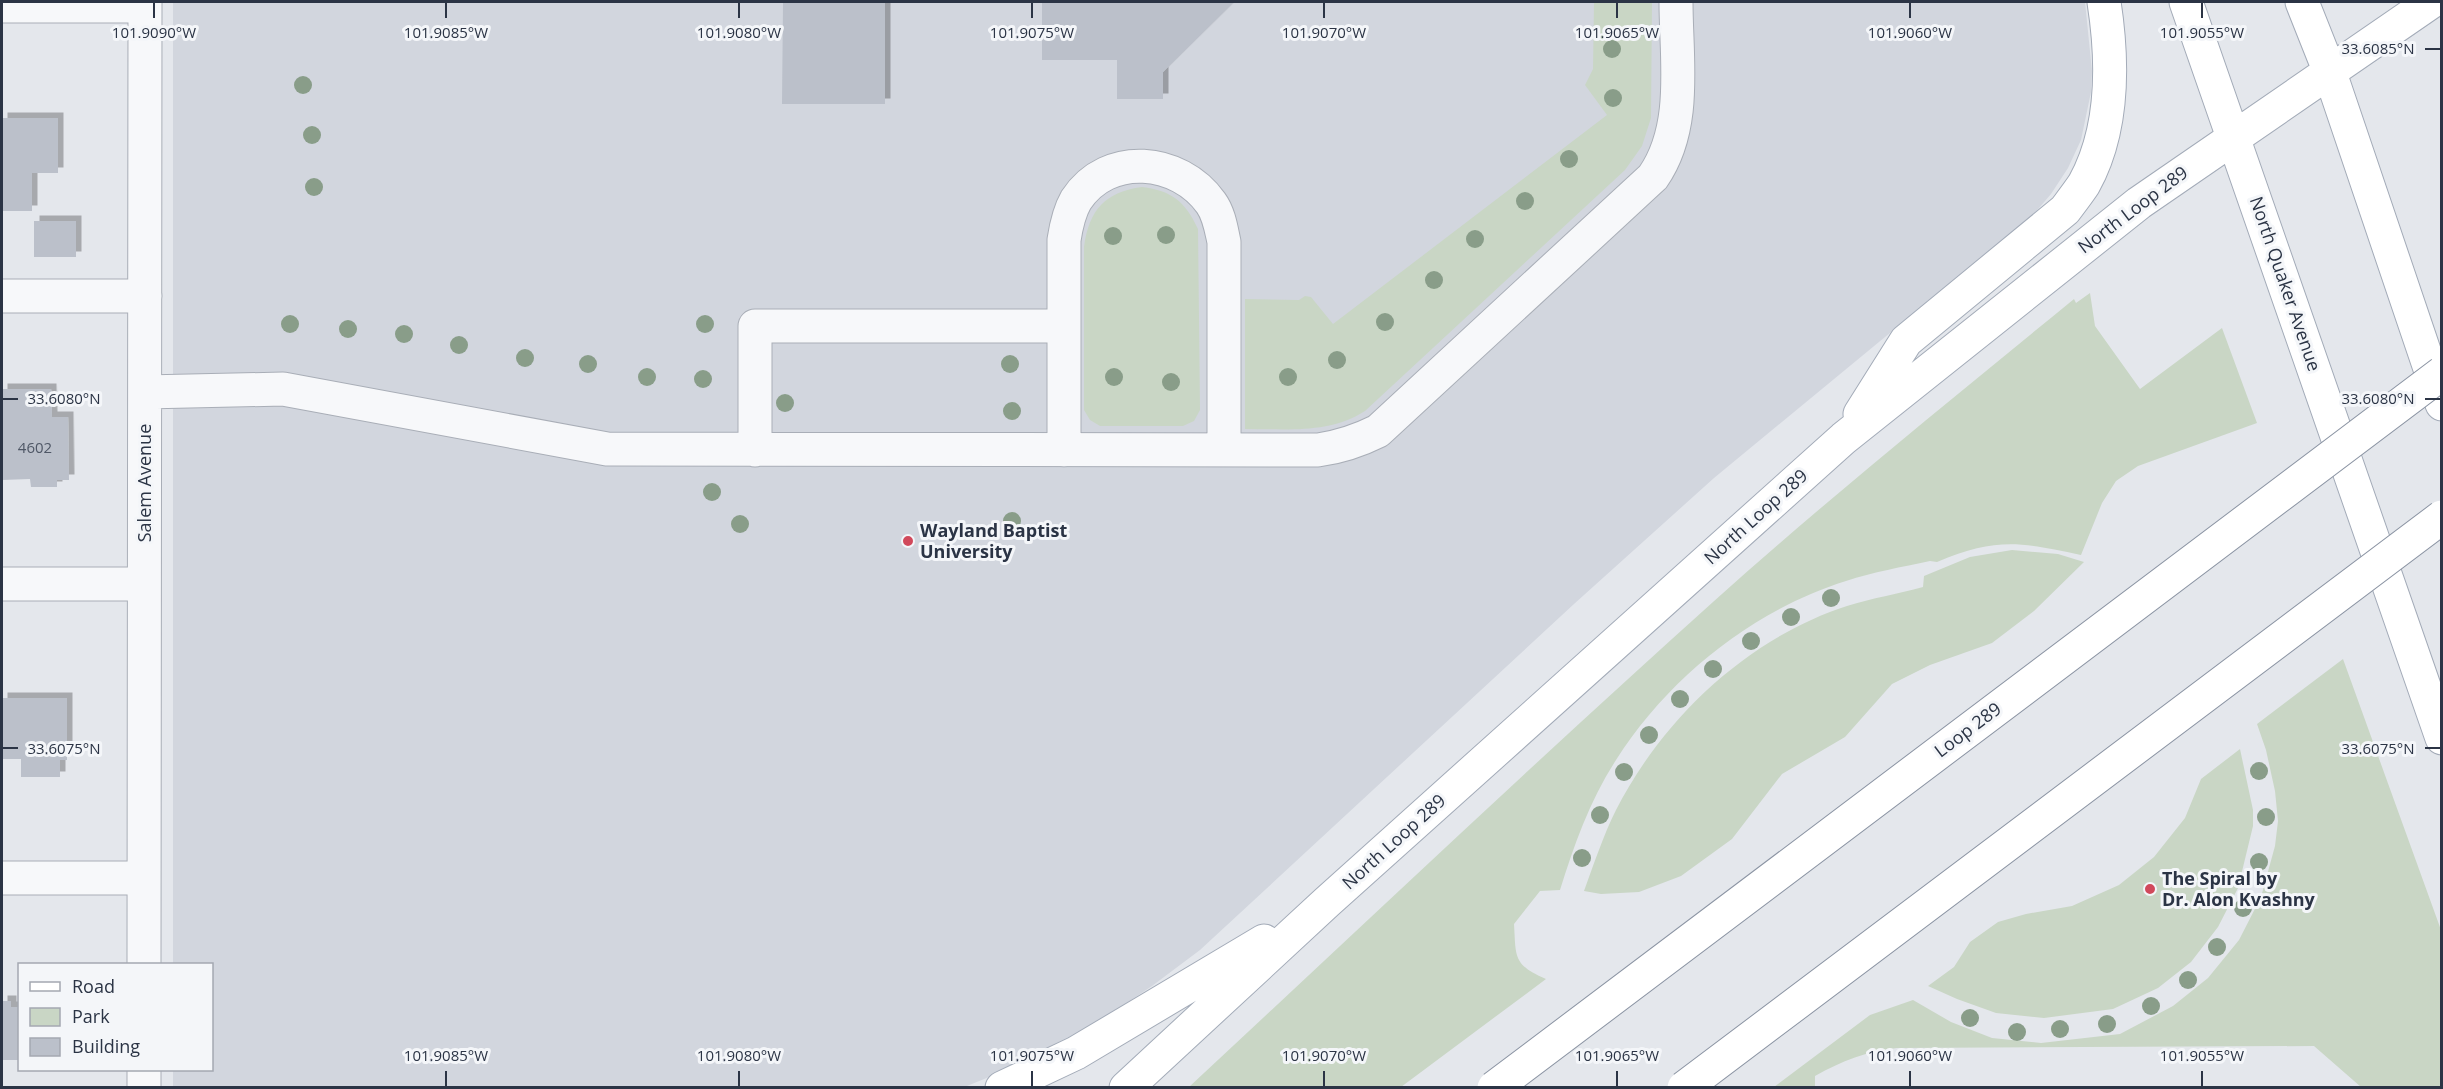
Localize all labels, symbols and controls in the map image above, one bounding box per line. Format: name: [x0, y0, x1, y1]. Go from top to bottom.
text: 101.9090°W: [112, 22, 196, 42]
text: 101.9085°W: [404, 22, 488, 42]
text: 101.9080°W: [697, 22, 781, 42]
text: 101.9075°W: [990, 22, 1074, 42]
text: 101.9070°W: [1282, 22, 1366, 42]
text: 101.9065°W: [1575, 22, 1659, 42]
text: 101.9060°W: [1868, 22, 1952, 42]
text: 101.9055°W: [2160, 22, 2244, 42]
text: 33.6085°N: [2341, 38, 2415, 58]
street label: North Loop 289: [2073, 160, 2192, 258]
street label: North Quaker Avenue: [2245, 193, 2327, 374]
text: 33.6080°N: [27, 388, 101, 408]
text: 33.6080°N: [2341, 388, 2415, 408]
street label: Salem Avenue: [132, 424, 156, 542]
house number: 4602: [18, 437, 52, 457]
street label: North Loop 289: [1698, 463, 1812, 569]
place label: Wayland Baptist University: [920, 518, 1067, 563]
marker: Wayland Baptist University: [901, 534, 915, 548]
street label: Loop 289: [1929, 696, 2006, 762]
text: 33.6075°N: [27, 738, 101, 758]
text: 33.6075°N: [2341, 738, 2415, 758]
street label: North Loop 289: [1336, 788, 1450, 894]
place label: The Spiral by Dr. Alon Kvashny: [2162, 866, 2316, 911]
marker: The Spiral by Dr. Alon Kvashny: [2143, 882, 2157, 896]
legend: [18, 963, 213, 1071]
text: Road: [72, 974, 115, 998]
text: Park: [72, 1004, 110, 1028]
text: Building: [72, 1034, 140, 1058]
text: 101.9085°W: [404, 1045, 488, 1065]
text: 101.9080°W: [697, 1045, 781, 1065]
text: 101.9075°W: [990, 1045, 1074, 1065]
text: 101.9070°W: [1282, 1045, 1366, 1065]
text: 101.9065°W: [1575, 1045, 1659, 1065]
text: 101.9060°W: [1868, 1045, 1952, 1065]
text: 101.9055°W: [2160, 1045, 2244, 1065]

